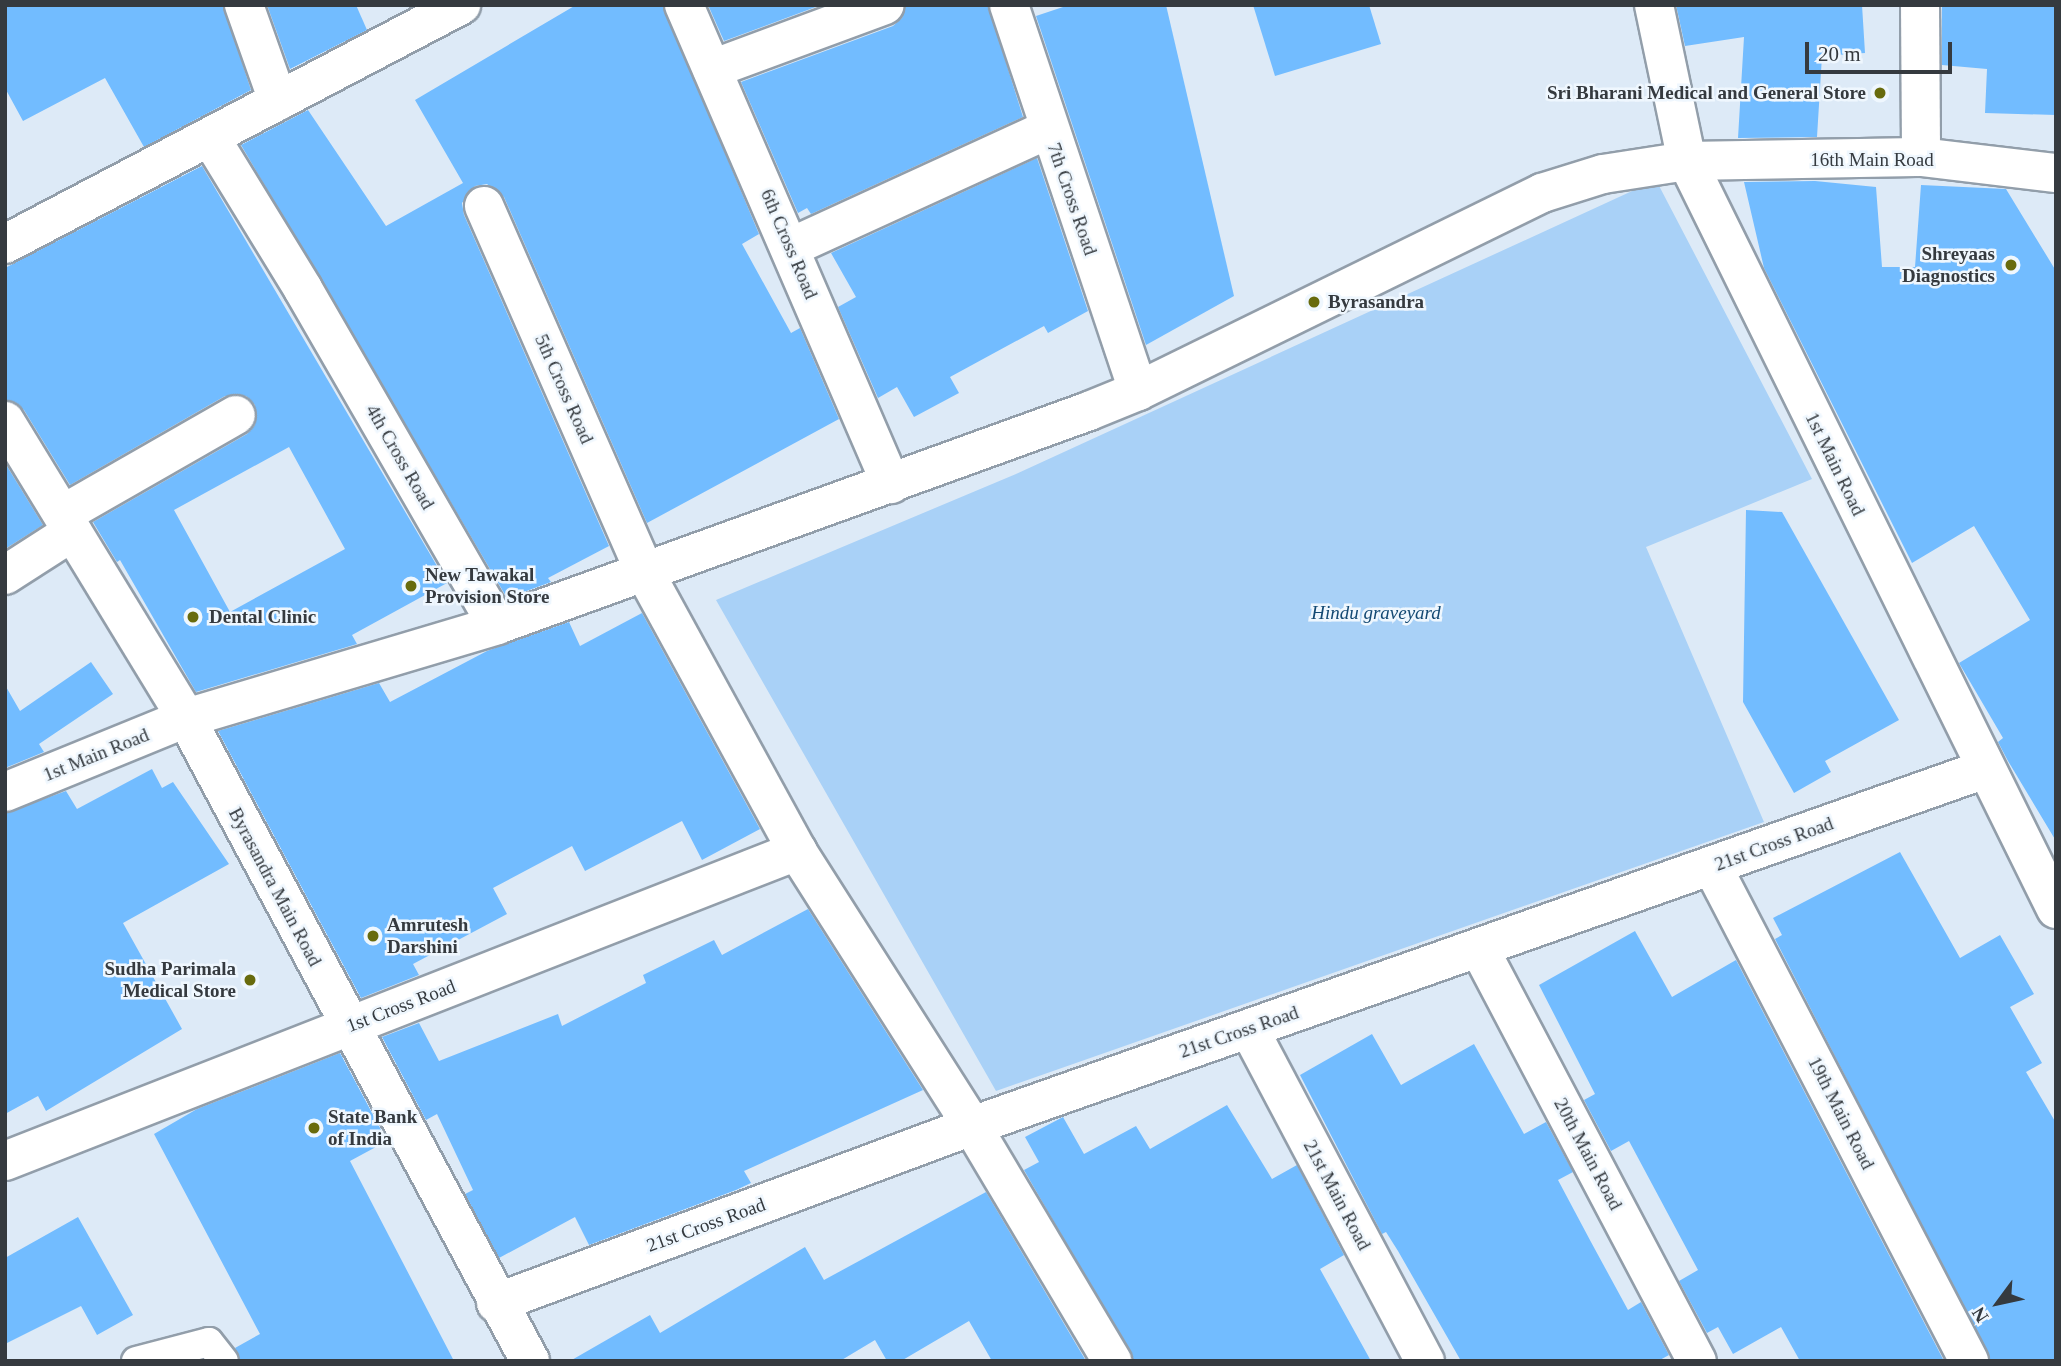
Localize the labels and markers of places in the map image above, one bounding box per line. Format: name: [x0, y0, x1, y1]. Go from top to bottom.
place label: Sri Bharani Medical and General Store: [1547, 82, 1866, 104]
marker: Sri Bharani Medical and General Store: [1872, 85, 1888, 101]
place label: Shreyaas Diagnostics: [1902, 243, 1995, 287]
marker: Shreyaas Diagnostics: [2001, 255, 2021, 275]
place label: Byrasandra: [1328, 291, 1424, 313]
marker: Byrasandra: [1306, 294, 1322, 310]
place label: New Tawakal Provision Store: [425, 564, 549, 608]
marker: New Tawakal Provision Store: [403, 578, 419, 594]
place label: Dental Clinic: [209, 606, 316, 628]
marker: Dental Clinic: [183, 607, 203, 627]
place label: Amrutesh Darshini: [387, 914, 468, 958]
marker: Amrutesh Darshini: [365, 928, 381, 944]
place label: Sudha Parimala Medical Store: [105, 958, 236, 1002]
marker: Sudha Parimala Medical Store: [242, 972, 258, 988]
place label: State Bank of India: [328, 1106, 417, 1150]
marker: State Bank of India: [306, 1120, 322, 1136]

